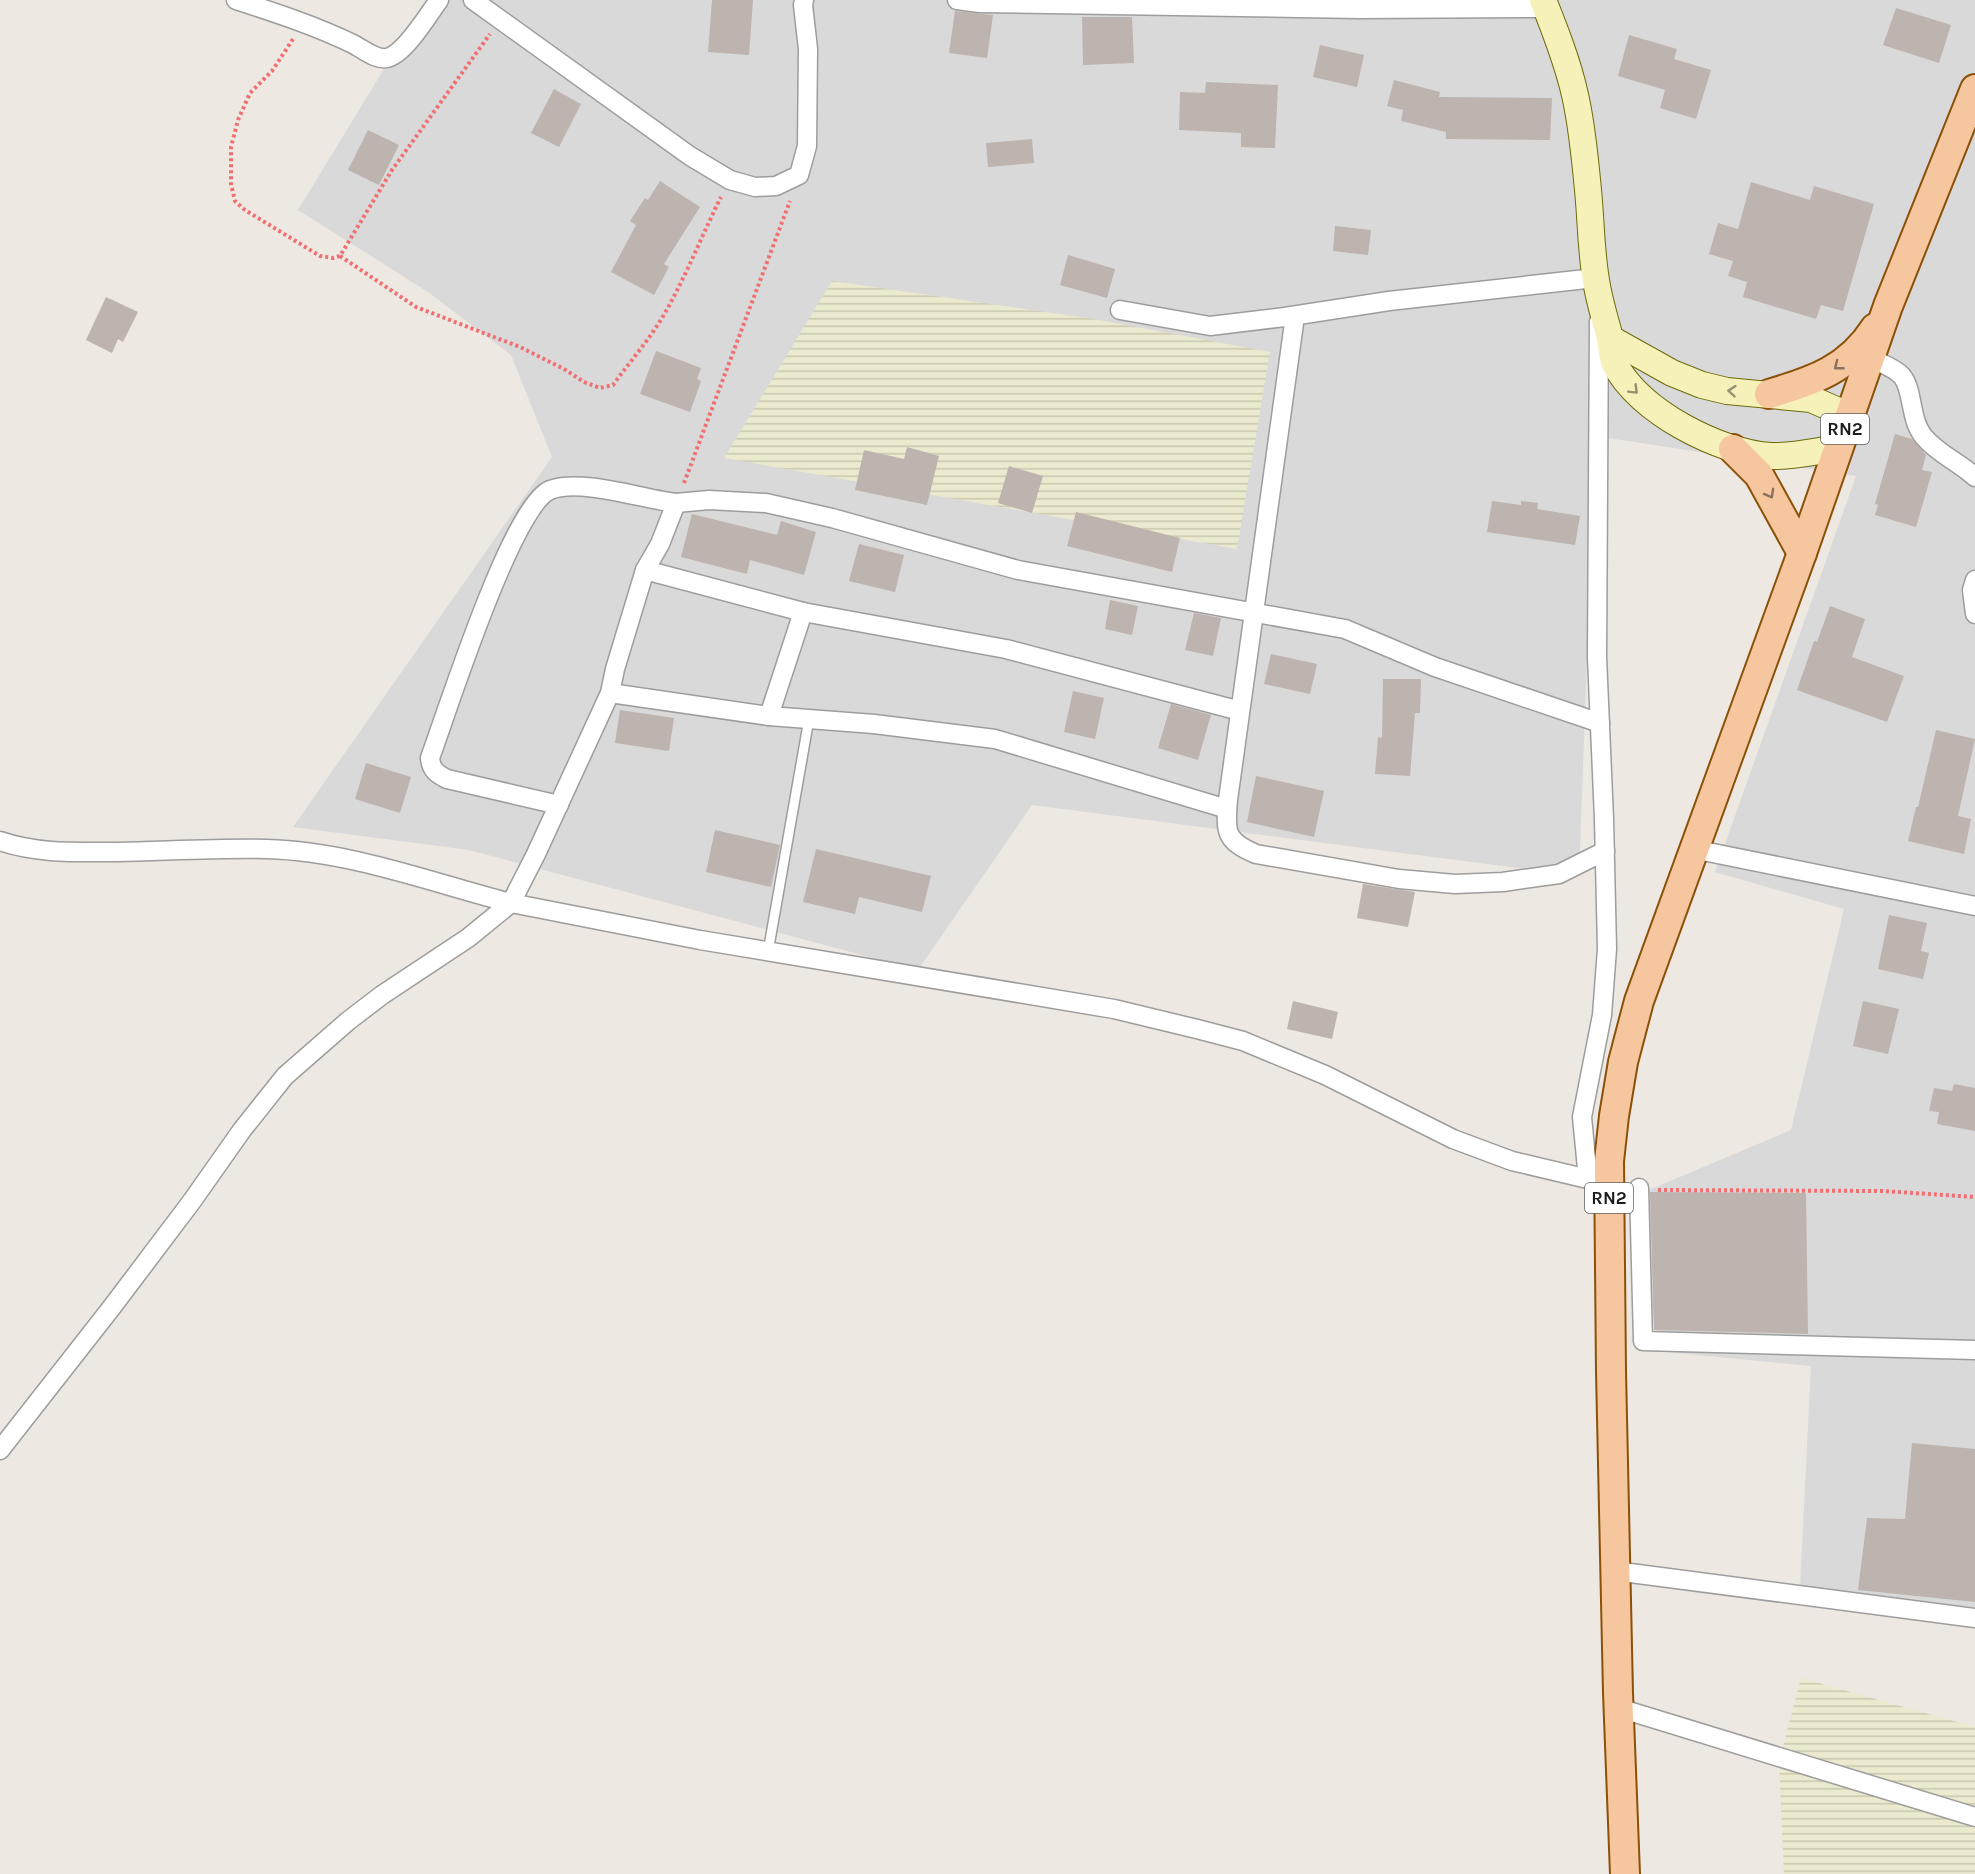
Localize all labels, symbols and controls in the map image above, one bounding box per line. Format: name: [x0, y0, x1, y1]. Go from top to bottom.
one-way arrow: [1833, 359, 1844, 370]
one-way arrow: [1627, 383, 1638, 394]
one-way arrow: [1728, 385, 1737, 398]
road number: RN2: [1821, 414, 1869, 444]
one-way arrow: [1763, 488, 1774, 498]
road number: RN2: [1585, 1183, 1633, 1213]

